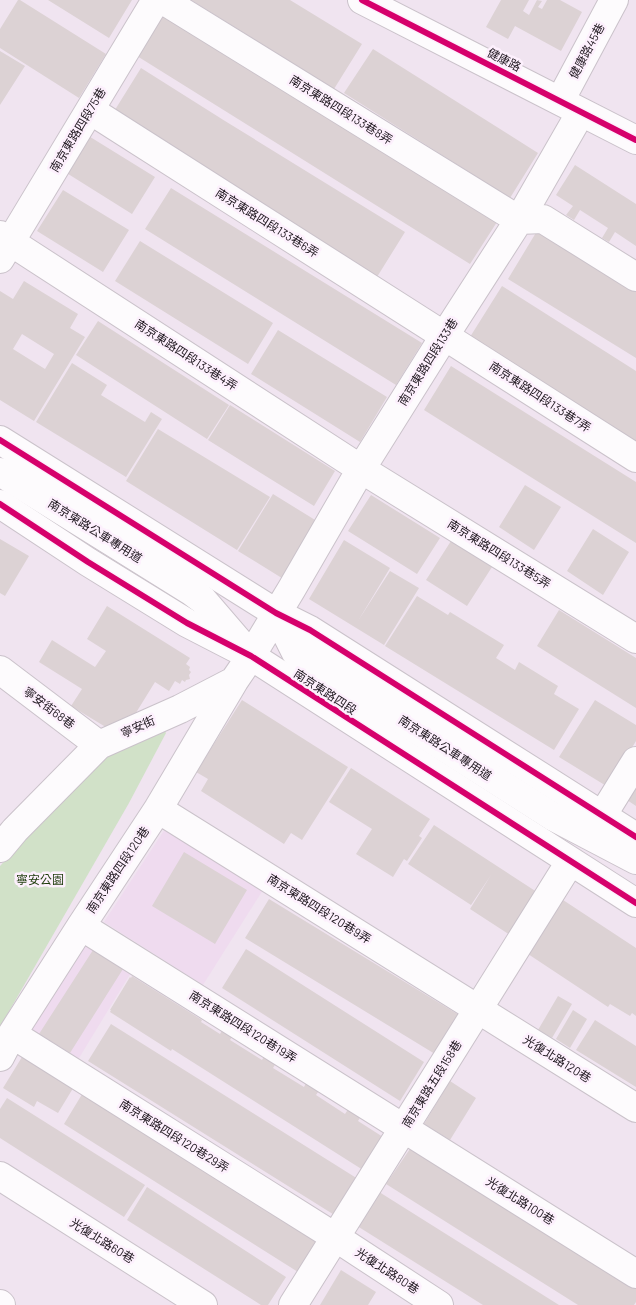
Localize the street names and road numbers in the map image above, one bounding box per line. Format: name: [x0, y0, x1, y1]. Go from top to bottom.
street label: 健康路45巷: [566, 20, 607, 81]
street label: 健康路: [485, 45, 524, 74]
street label: 南京東路四段133巷8弄: [287, 72, 396, 147]
street label: 南京東路四段75巷: [46, 85, 108, 174]
street label: 南京東路四段133巷6弄: [213, 185, 322, 260]
street label: 南京東路四段133巷: [395, 315, 460, 408]
street label: 南京東路四段133巷4弄: [133, 316, 240, 392]
street label: 南京東路四段133巷7弄: [487, 358, 594, 434]
street label: 南京東路公車專用道: [46, 496, 145, 565]
street label: 南京東路四段133巷5弄: [445, 516, 554, 591]
street label: 南京東路四段: [292, 666, 360, 717]
street label: 寧安街68巷: [21, 683, 78, 731]
street label: 寧安街: [118, 712, 157, 740]
street label: 南京東路公車專用道: [396, 712, 495, 782]
street label: 南京東路四段120巷: [83, 823, 151, 915]
street label: 南京東路四段120巷9弄: [265, 871, 374, 946]
street label: 南京東路四段120巷19弄: [187, 987, 300, 1065]
street label: 光復北路120巷: [521, 1032, 594, 1085]
street label: 南京東路五段158巷: [399, 1037, 464, 1130]
street label: 南京東路四段120巷29弄: [117, 1096, 232, 1175]
street label: 光復北路100巷: [484, 1174, 557, 1227]
street label: 光復北路60巷: [68, 1215, 137, 1265]
street label: 光復北路80巷: [353, 1244, 422, 1296]

